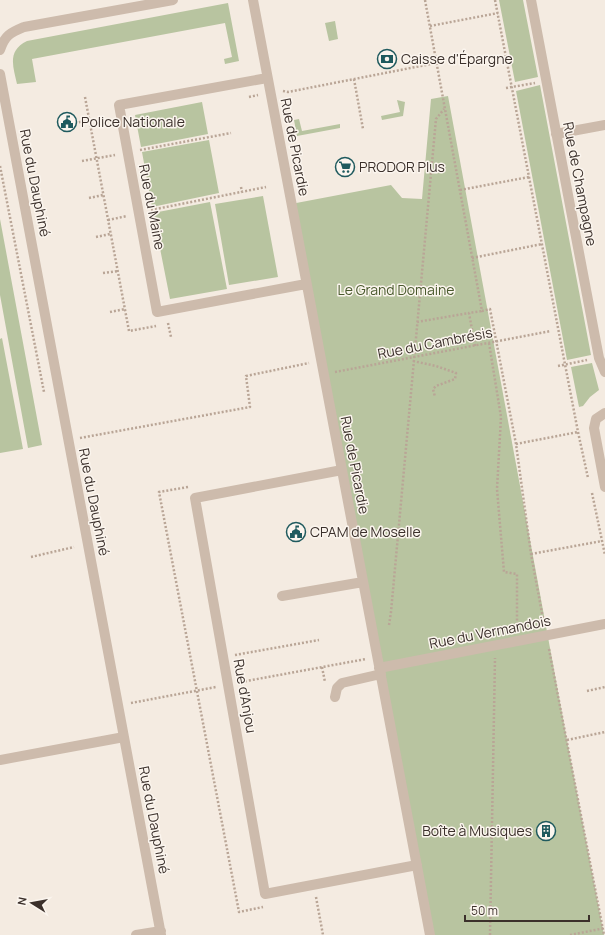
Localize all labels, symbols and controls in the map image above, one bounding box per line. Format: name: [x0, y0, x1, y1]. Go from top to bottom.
bank icon: Caisse d'Épargne: [376, 48, 398, 70]
place label: Caisse d'Épargne: [401, 49, 513, 68]
street label: Rue de Picardie: [277, 96, 314, 197]
public building icon: Police Nationale: [56, 111, 78, 133]
place label: Police Nationale: [81, 112, 185, 131]
street label: Rue de Champagne: [559, 120, 602, 248]
street label: Rue du Dauphiné: [16, 127, 55, 238]
supermarket icon: PRODOR Plus: [334, 156, 356, 178]
place label: PRODOR Plus: [359, 157, 445, 176]
street label: Rue du Maine: [135, 162, 170, 251]
park label: Le Grand Domaine: [338, 280, 454, 299]
street label: Rue du Cambrésis: [376, 322, 494, 363]
street label: Rue de Picardie: [337, 414, 374, 515]
street label: Rue du Dauphiné: [75, 446, 114, 557]
public building icon: CPAM de Moselle: [285, 521, 307, 543]
place label: CPAM de Moselle: [310, 522, 421, 541]
street label: Rue du Vermandois: [427, 610, 552, 653]
street label: Rue d'Anjou: [230, 657, 261, 735]
street label: Rue du Dauphiné: [135, 764, 174, 875]
building icon: Boîte à Musiques: [535, 820, 557, 842]
place label: Boîte à Musiques: [422, 821, 532, 840]
north arrow: [12, 883, 52, 923]
text: N: [14, 896, 30, 906]
scale bar: [465, 897, 589, 923]
text: 50 m: [471, 902, 498, 919]

